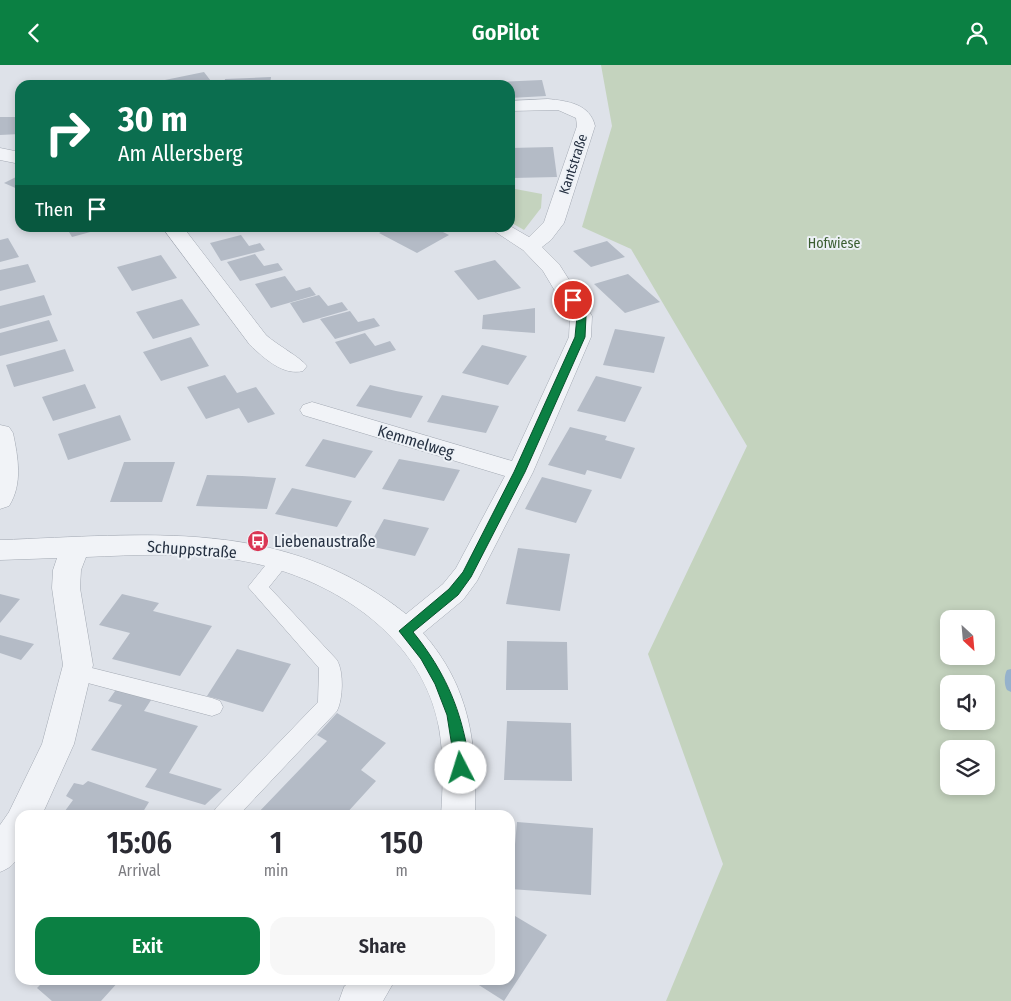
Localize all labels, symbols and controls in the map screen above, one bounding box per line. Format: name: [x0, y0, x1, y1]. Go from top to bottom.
icon: back: [20, 19, 48, 47]
text: GoPilot: [472, 19, 539, 46]
icon: person: [963, 19, 991, 47]
text: 30 m: [118, 98, 188, 140]
icon: right: [35, 100, 100, 165]
street label: Kantstraße: [556, 132, 591, 196]
text: Am Allersberg: [118, 140, 243, 167]
icon: arrive: [83, 195, 111, 223]
text: Then: [35, 198, 73, 221]
park label: Hofwiese: [808, 235, 860, 252]
pin: [552, 279, 594, 321]
icon: arrive: [559, 286, 587, 314]
street label: Kemmelweg: [375, 421, 457, 462]
bus stop icon: Liebenaustraße: [246, 529, 270, 553]
place label: Liebenaustraße: [274, 532, 376, 551]
street label: Schuppstraße: [146, 537, 238, 562]
north arrow: [940, 610, 995, 665]
map controls: [940, 610, 995, 795]
button: sound: [940, 675, 995, 730]
button: layers: [940, 740, 995, 795]
position arrow: [434, 741, 486, 793]
text: 15:06: [107, 825, 172, 861]
text: 1: [270, 825, 282, 861]
text: 150: [380, 825, 423, 861]
text: Arrival: [118, 861, 161, 880]
text: min: [264, 861, 289, 880]
text: m: [396, 861, 408, 880]
button: Exit: [35, 917, 260, 975]
button: Share: [270, 917, 495, 975]

